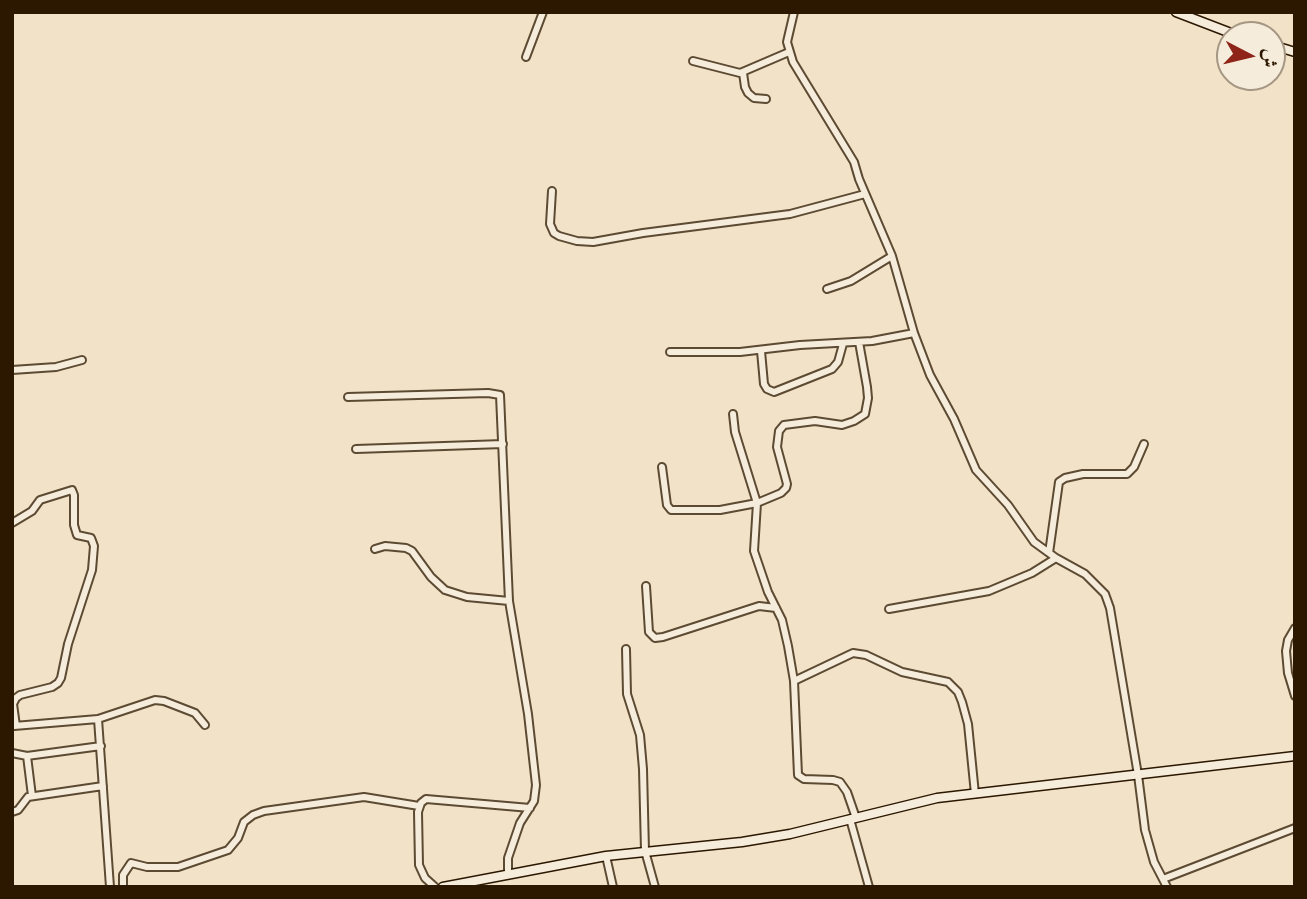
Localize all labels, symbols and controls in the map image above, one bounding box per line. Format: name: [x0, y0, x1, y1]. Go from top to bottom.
north arrow: [1216, 21, 1286, 91]
text: ش: [1257, 47, 1283, 69]

